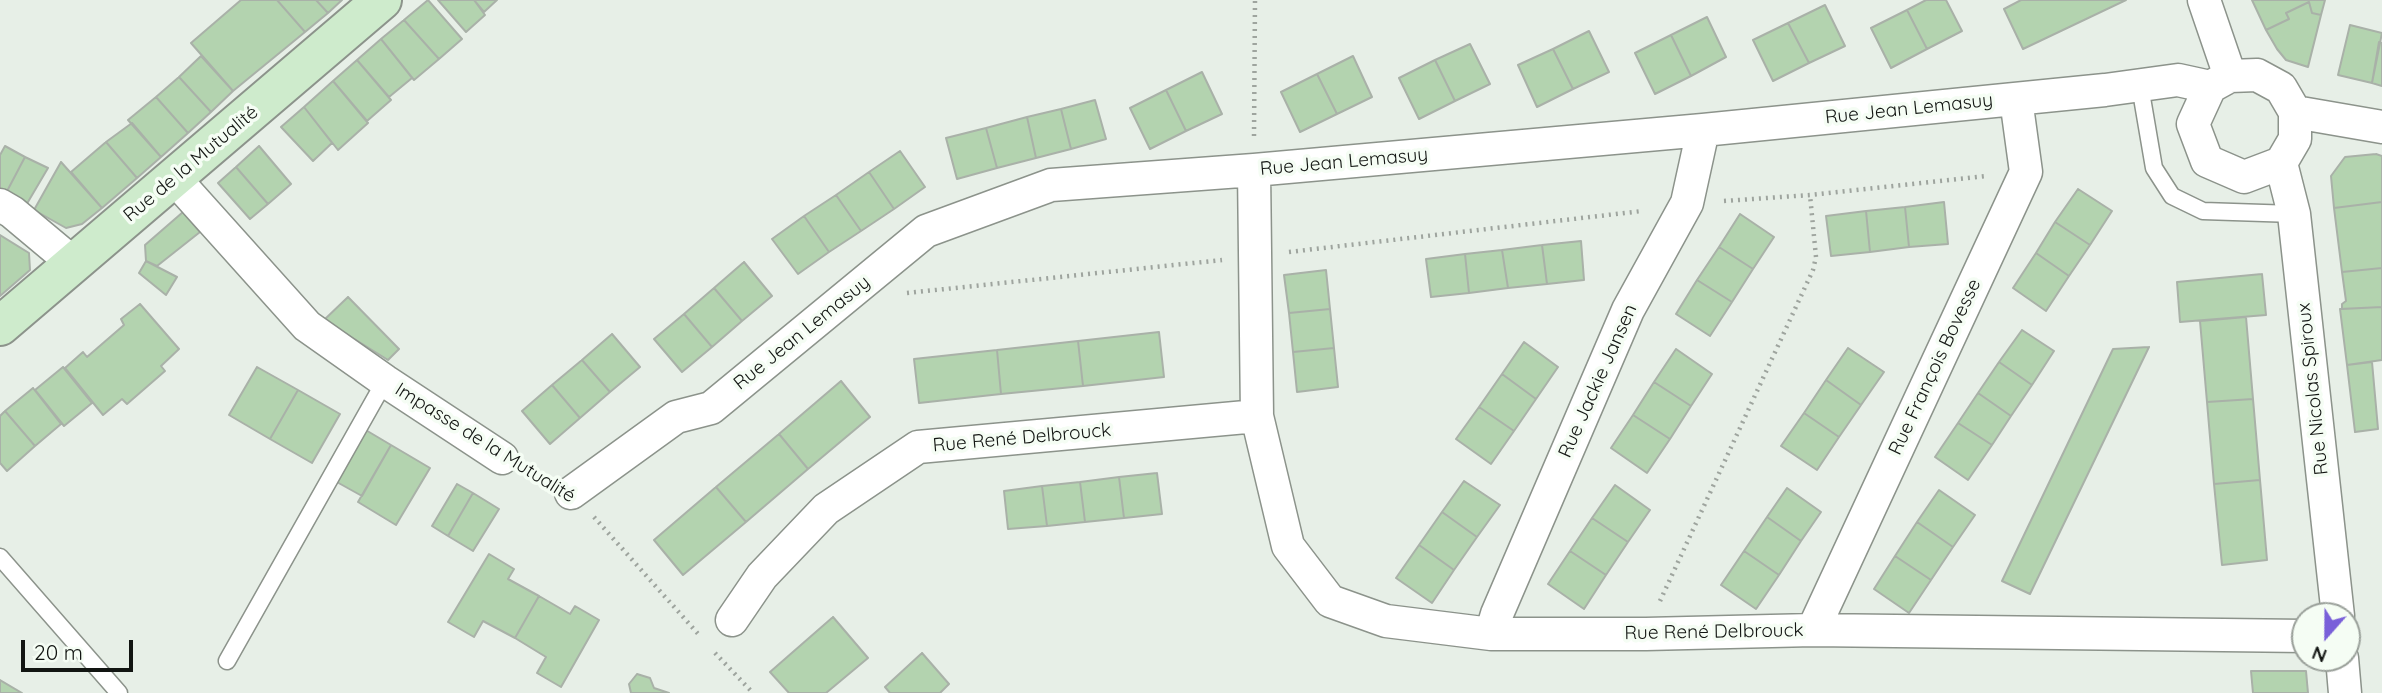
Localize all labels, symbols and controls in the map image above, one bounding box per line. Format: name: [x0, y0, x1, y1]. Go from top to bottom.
street label: Rue Jean Lemasuy: [1824, 89, 1994, 129]
street label: Rue de la Mutualité: [119, 101, 263, 227]
street label: Rue Jean Lemasuy: [1259, 143, 1429, 181]
street label: Rue Jean Lemasuy: [729, 271, 875, 395]
street label: Rue François Bovesse: [1884, 275, 1986, 459]
street label: Rue Jackie Jansen: [1554, 301, 1642, 461]
street label: Rue Nicolas Spiroux: [2293, 302, 2333, 476]
street label: Impasse de la Mutualité: [391, 378, 579, 508]
street label: Rue René Delbrouck: [932, 419, 1112, 457]
north arrow: [2291, 602, 2361, 672]
street label: Rue René Delbrouck: [1624, 619, 1804, 645]
scale bar: [24, 626, 136, 670]
text: 20 m: [34, 639, 83, 665]
text: N: [2308, 641, 2330, 668]

